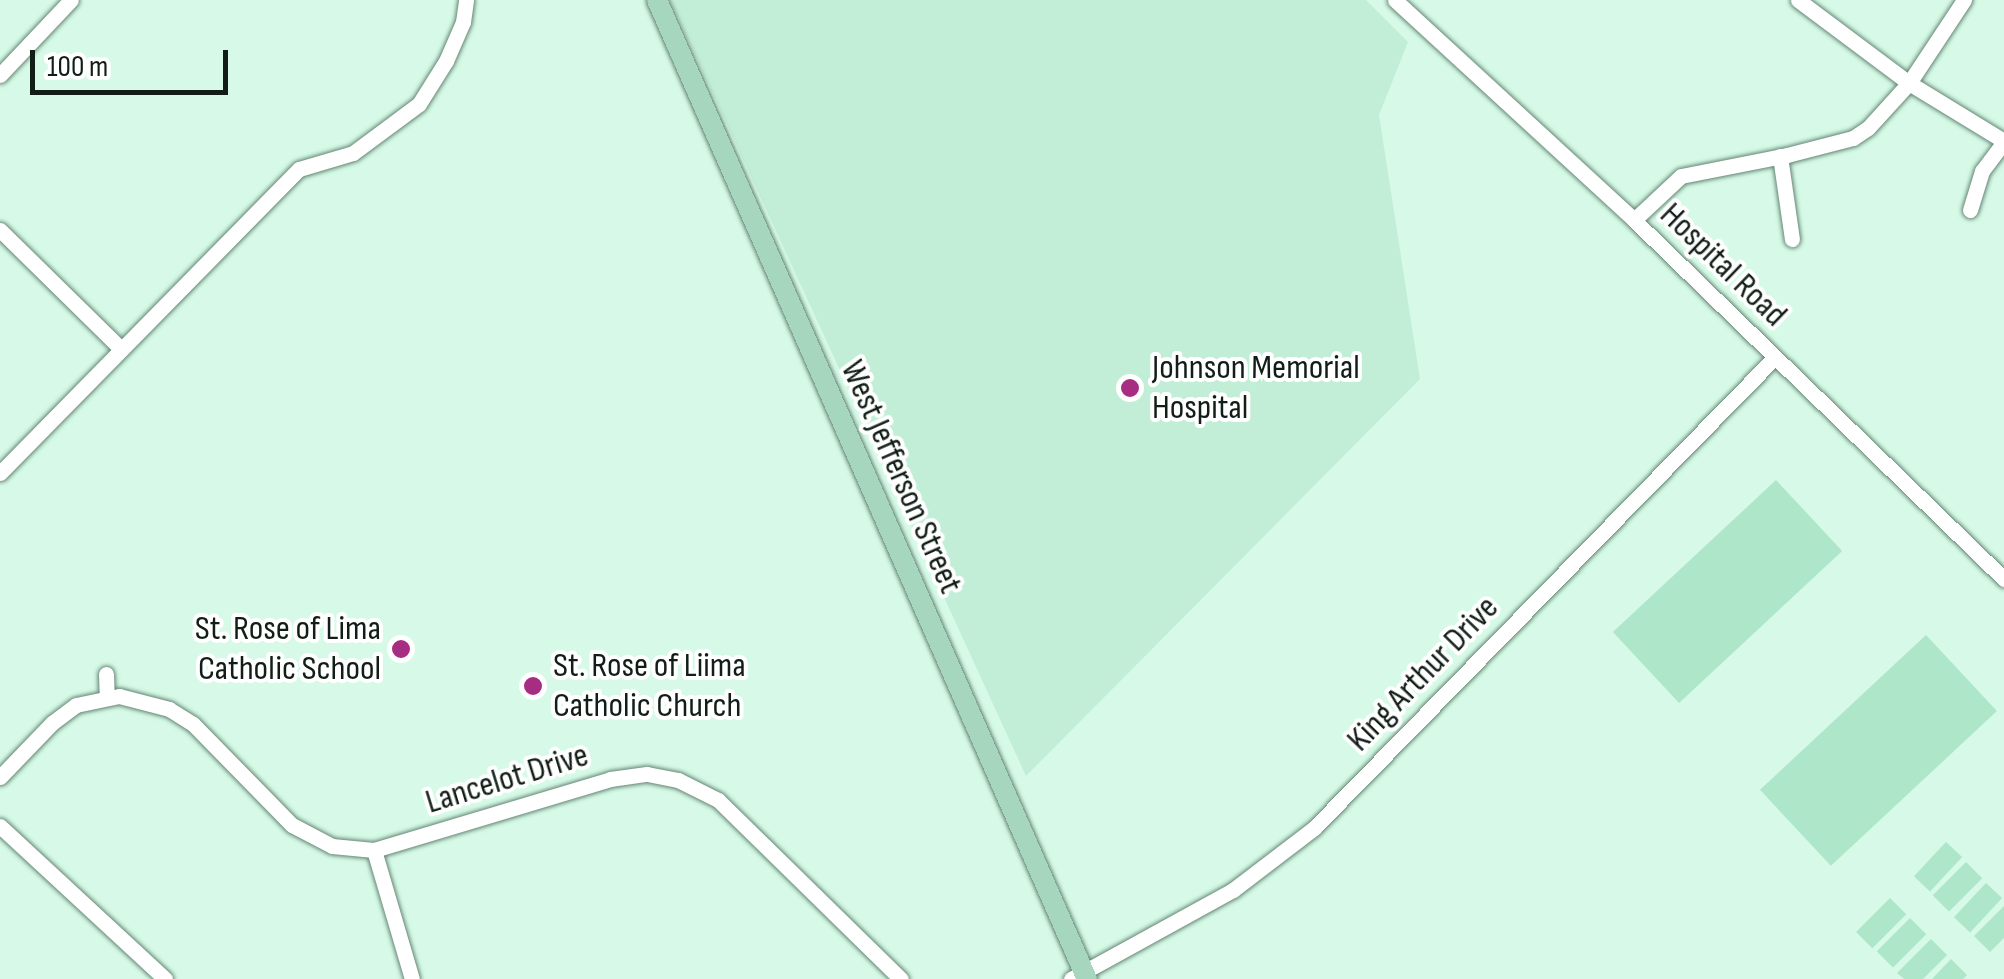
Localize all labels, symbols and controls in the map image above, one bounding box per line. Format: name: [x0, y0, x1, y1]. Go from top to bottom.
scale bar: [35, 30, 232, 92]
text: 100 m: [47, 49, 108, 85]
street label: Hospital Road: [1651, 194, 1795, 336]
place label: Johnson Memorial Hospital: [1152, 347, 1360, 429]
street label: West Jefferson Street: [831, 354, 971, 600]
marker: Johnson Memorial Hospital: [1117, 375, 1143, 401]
street label: King Arthur Drive: [1338, 587, 1508, 761]
place label: St. Rose of Lima Catholic School: [195, 608, 381, 690]
marker: St. Rose of Lima Catholic School: [390, 638, 412, 660]
place label: St. Rose of Liima Catholic Church: [553, 645, 746, 727]
marker: St. Rose of Liima Catholic Church: [522, 675, 544, 697]
street label: Lancelot Drive: [421, 734, 593, 824]

